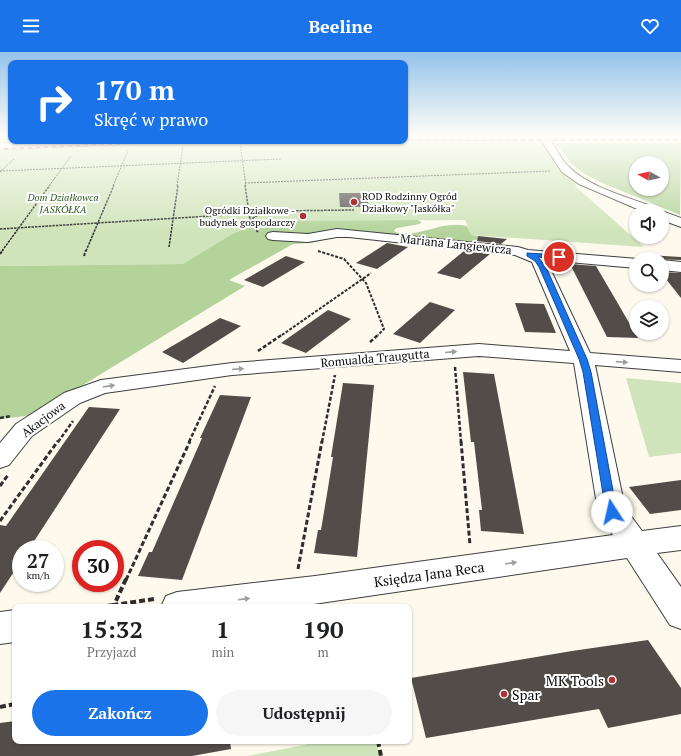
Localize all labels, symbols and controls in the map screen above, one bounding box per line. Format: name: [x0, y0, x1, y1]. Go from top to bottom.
text: Beeline: [308, 14, 373, 38]
icon: menu: [20, 15, 42, 37]
icon: heart: [639, 15, 661, 37]
text: 170 m: [94, 71, 175, 108]
icon: right: [28, 76, 80, 128]
text: Skręć w prawo: [94, 107, 208, 131]
north arrow: [629, 156, 669, 196]
map controls: [629, 156, 669, 340]
place label: ROD Rodzinny Ogród Działkowy "Jaskółka": [362, 190, 458, 215]
park label: Dom Działkowca JASKÓŁKA: [26, 191, 99, 216]
marker: ROD Rodzinny Ogród Działkowy "Jaskółka": [349, 197, 359, 207]
place label: Ogródki Działkowe - budynek gospodarczy: [200, 204, 296, 229]
button: sound: [629, 204, 669, 244]
marker: Ogródki Działkowe - budynek gospodarczy: [298, 211, 308, 221]
street label: Mariana Langiewicza: [399, 231, 513, 257]
pin: [542, 240, 576, 274]
icon: arrive: [548, 246, 570, 268]
button: search: [629, 252, 669, 292]
button: layers: [629, 300, 669, 340]
street label: Romualda Traugutta: [320, 346, 430, 370]
one-way arrow: [445, 349, 457, 356]
one-way arrow: [616, 358, 628, 365]
one-way arrow: [232, 365, 244, 372]
one-way arrow: [103, 383, 115, 389]
street label: Akacjowa: [18, 398, 68, 440]
position arrow: [591, 491, 633, 533]
speed limit sign: 30: [72, 540, 124, 592]
text: 27: [27, 547, 49, 574]
street label: Księdza Jana Reca: [373, 557, 485, 591]
one-way arrow: [505, 560, 517, 566]
text: km/h: [26, 569, 50, 582]
one-way arrow: [238, 596, 250, 602]
text: 15:32: [80, 613, 143, 645]
text: 1: [216, 613, 230, 645]
text: 190: [303, 613, 343, 645]
text: Przyjazd: [87, 643, 136, 661]
text: min: [211, 643, 234, 661]
text: m: [318, 643, 329, 661]
place label: MK Tools: [546, 671, 604, 690]
marker: MK Tools: [607, 675, 617, 685]
place label: Spar: [512, 685, 540, 704]
marker: Spar: [499, 689, 509, 699]
button: Zakończ: [32, 690, 208, 736]
button: Udostępnij: [216, 690, 392, 736]

